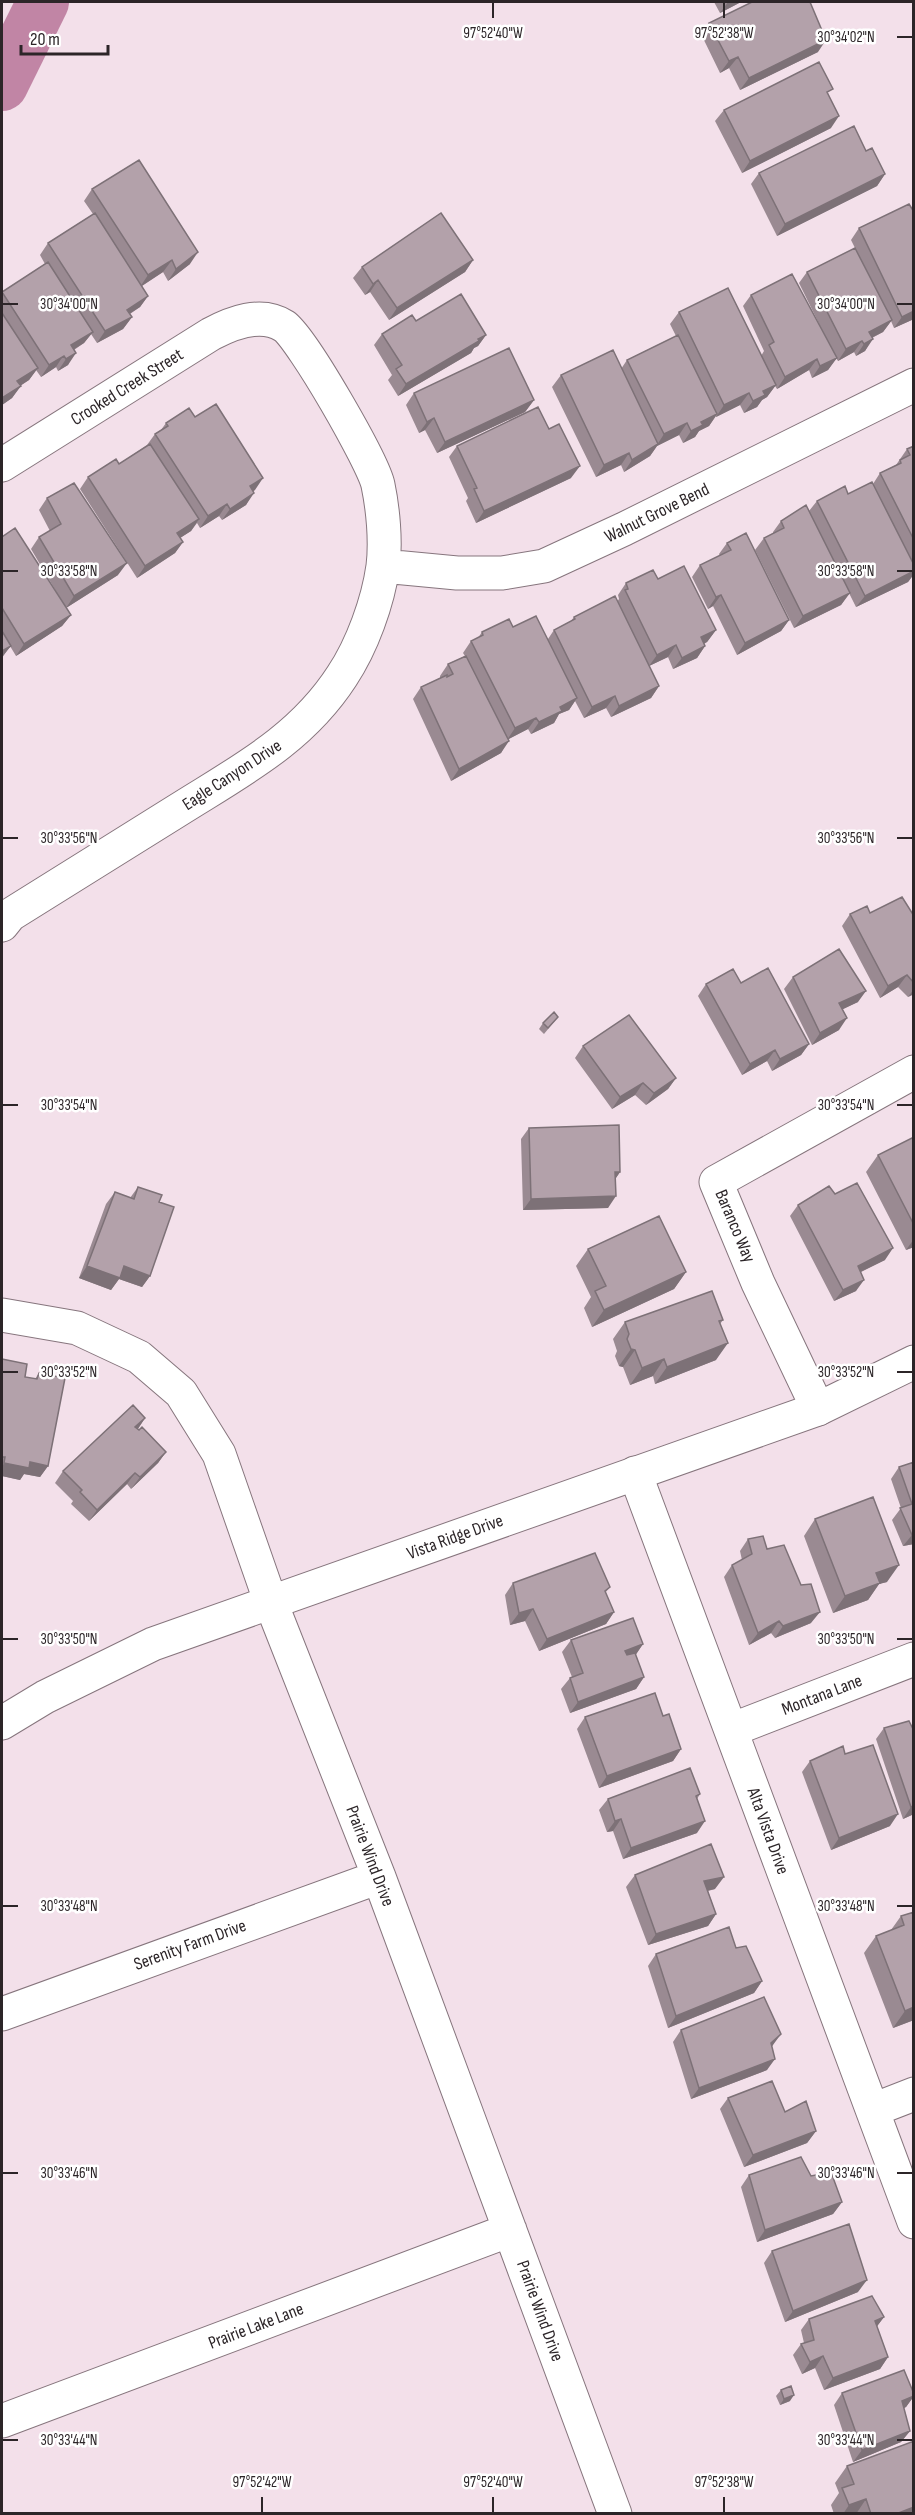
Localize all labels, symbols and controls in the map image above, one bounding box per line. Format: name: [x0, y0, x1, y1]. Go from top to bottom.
scale bar: [21, 18, 108, 56]
text: 97°52'40"W: [463, 24, 523, 43]
text: 97°52'38"W: [694, 24, 754, 43]
text: 30°34'02"N: [817, 28, 875, 47]
text: 20 m: [30, 29, 60, 50]
text: 30°34'00"N: [40, 295, 98, 314]
text: 30°34'00"N: [817, 295, 875, 314]
street label: Crooked Creek Street: [67, 344, 187, 430]
street label: Walnut Grove Bend: [601, 479, 713, 547]
text: 30°33'58"N: [41, 562, 97, 581]
text: 30°33'58"N: [818, 562, 874, 581]
street label: Eagle Canyon Drive: [178, 735, 286, 815]
text: 30°33'56"N: [41, 829, 97, 848]
text: 30°33'56"N: [818, 829, 874, 848]
text: 30°33'54"N: [41, 1096, 97, 1115]
text: 30°33'54"N: [818, 1096, 874, 1115]
street label: Baranco Way: [710, 1186, 760, 1266]
text: 30°33'52"N: [41, 1363, 97, 1382]
text: 30°33'52"N: [818, 1363, 874, 1382]
street label: Vista Ridge Drive: [404, 1510, 506, 1564]
text: 30°33'50"N: [40, 1630, 98, 1649]
text: 30°33'50"N: [817, 1630, 875, 1649]
street label: Montana Lane: [779, 1670, 865, 1720]
street label: Alta Vista Drive: [742, 1784, 793, 1877]
street label: Prairie Wind Drive: [341, 1803, 399, 1909]
text: 30°33'48"N: [40, 1897, 98, 1916]
text: 30°33'48"N: [817, 1897, 875, 1916]
street label: Serenity Farm Drive: [131, 1915, 249, 1975]
text: 30°33'46"N: [40, 2164, 98, 2183]
text: 30°33'46"N: [817, 2164, 875, 2183]
street label: Prairie Wind Drive: [512, 2258, 568, 2364]
street label: Prairie Lake Lane: [205, 2298, 307, 2354]
text: 30°33'44"N: [41, 2431, 97, 2450]
text: 30°33'44"N: [818, 2431, 874, 2450]
text: 97°52'42"W: [233, 2473, 292, 2492]
text: 97°52'40"W: [463, 2473, 523, 2492]
text: 97°52'38"W: [694, 2473, 754, 2492]

